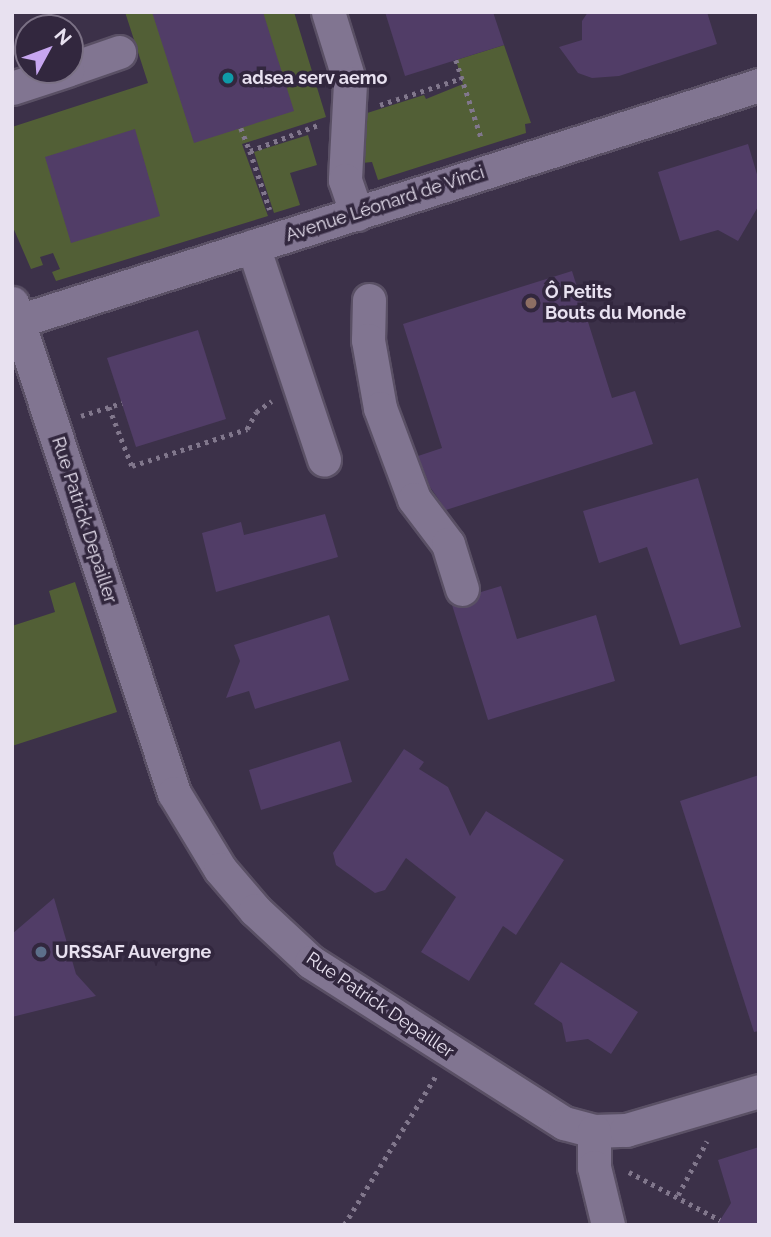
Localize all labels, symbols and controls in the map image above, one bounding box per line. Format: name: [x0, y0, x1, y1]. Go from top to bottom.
north arrow: [14, 14, 84, 84]
text: N: [50, 24, 76, 49]
place label: adsea serv aemo: [242, 67, 388, 89]
marker: adsea serv aemo: [220, 70, 236, 86]
street label: Avenue Léonard de Vinci: [283, 162, 487, 246]
place label: Ô Petits Bouts du Monde: [545, 282, 686, 324]
marker: Ô Petits Bouts du Monde: [523, 295, 539, 311]
street label: Rue Patrick Depailler: [47, 434, 121, 606]
place label: URSSAF Auvergne: [55, 941, 212, 963]
marker: URSSAF Auvergne: [33, 944, 49, 960]
street label: Rue Patrick Depailler: [302, 948, 458, 1062]

